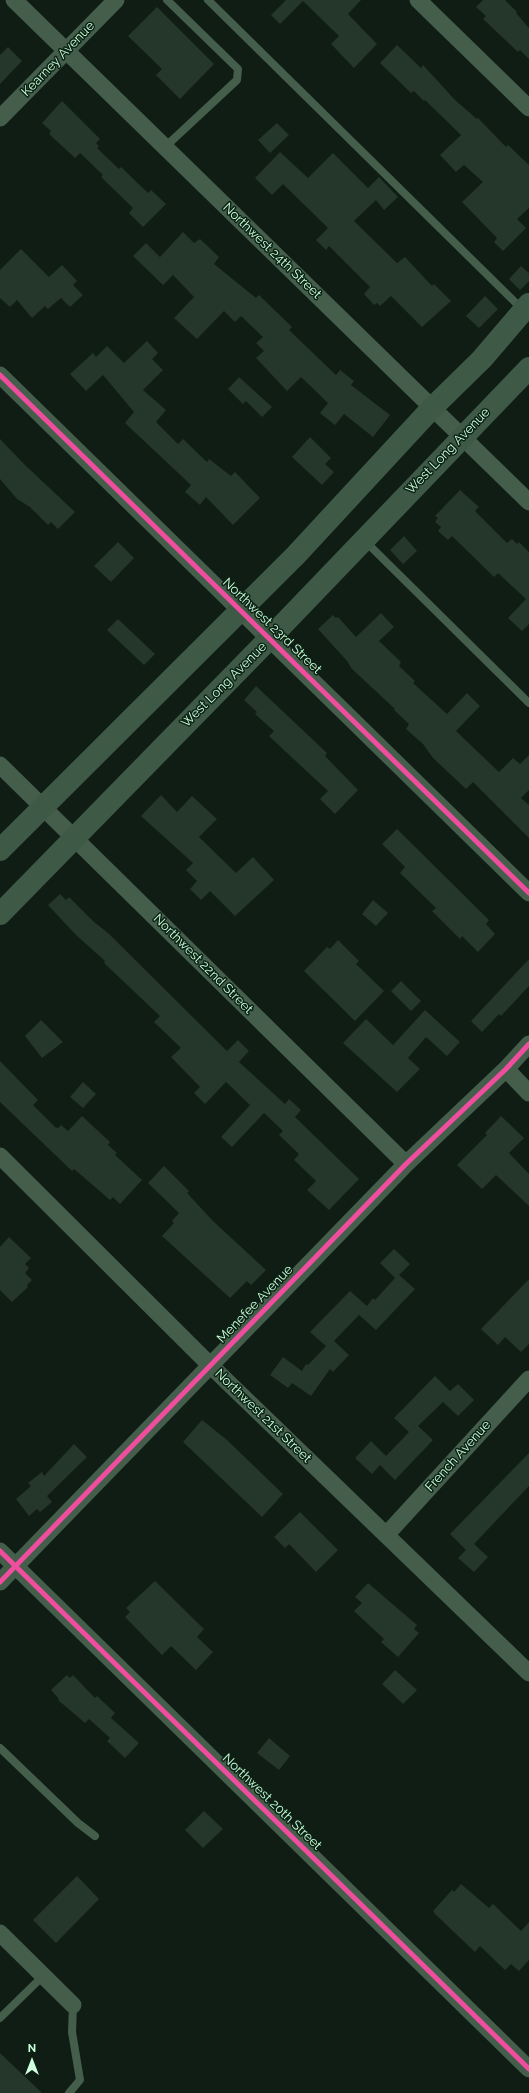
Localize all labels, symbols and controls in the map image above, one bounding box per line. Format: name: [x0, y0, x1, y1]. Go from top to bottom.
street label: Kearney Avenue: [18, 18, 98, 100]
street label: Northwest 24th Street: [219, 200, 325, 302]
street label: West Long Avenue: [403, 405, 493, 497]
street label: Northwest 23rd Street: [219, 575, 325, 677]
street label: West Long Avenue: [178, 639, 270, 731]
street label: Northwest 22nd Street: [150, 911, 256, 1017]
street label: Menefee Avenue: [214, 1262, 296, 1346]
street label: Northwest 21st Street: [211, 1366, 315, 1466]
street label: French Avenue: [422, 1417, 494, 1495]
street label: Northwest 20th Street: [219, 1751, 325, 1853]
north arrow: [12, 2041, 52, 2081]
text: N: [28, 2042, 36, 2055]

